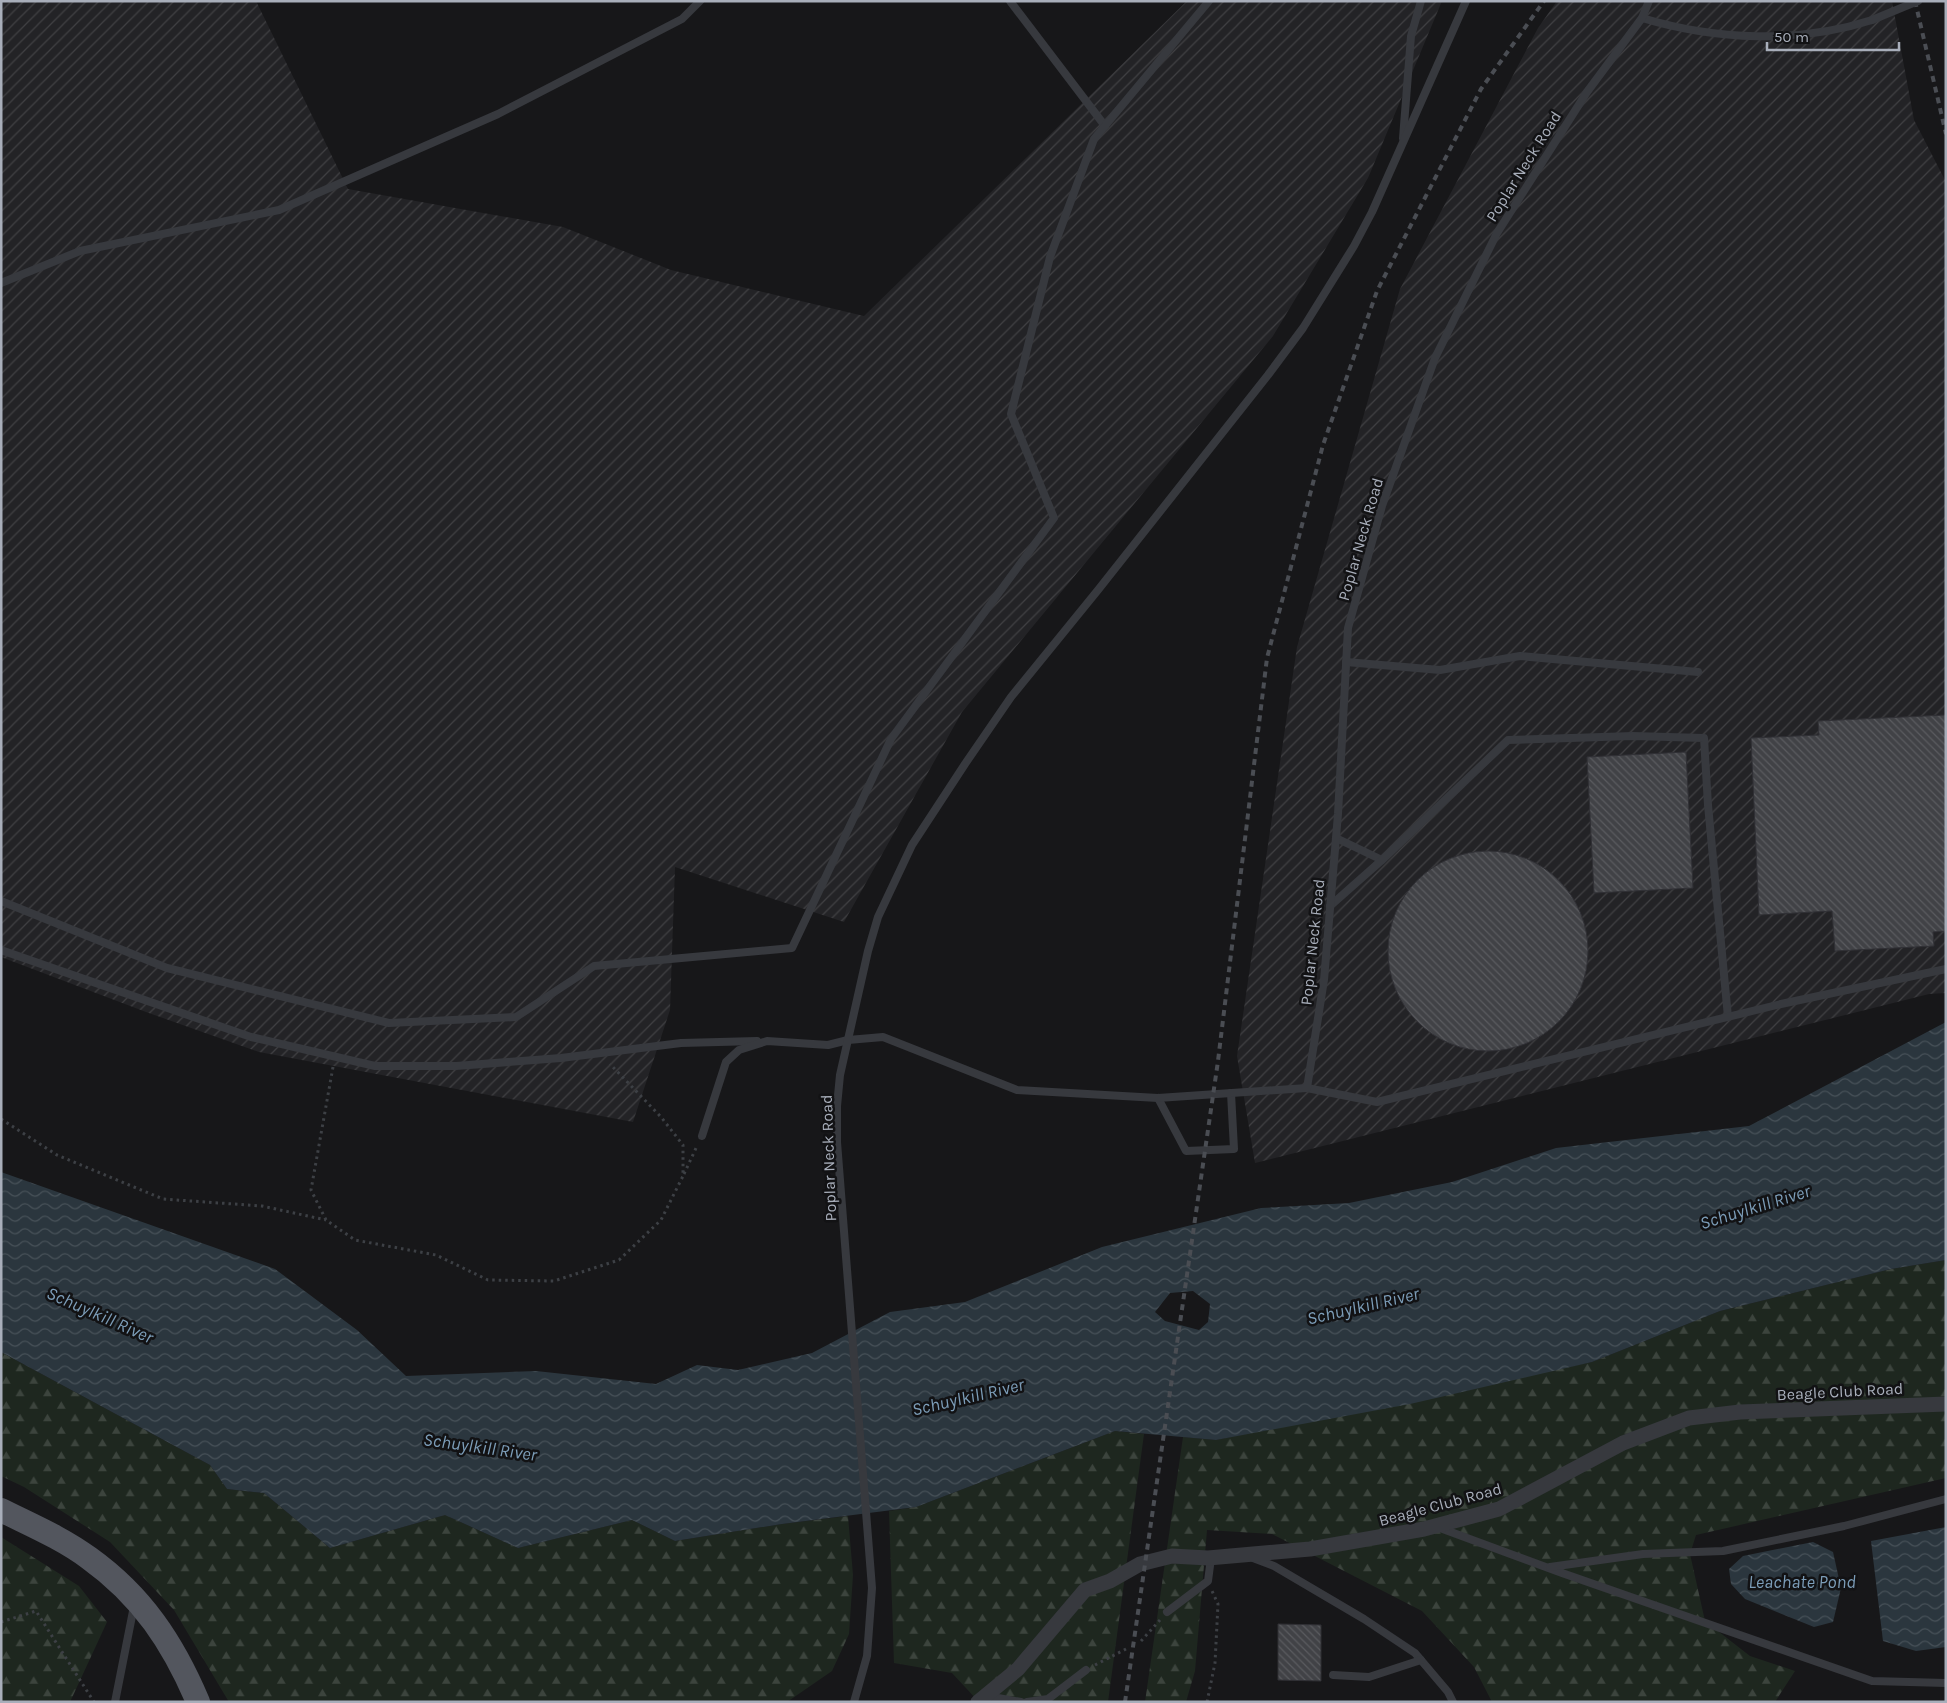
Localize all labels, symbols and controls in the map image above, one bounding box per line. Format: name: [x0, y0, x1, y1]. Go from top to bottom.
scale bar: [1767, 20, 1900, 52]
text: 50 m: [1774, 28, 1809, 46]
street label: Poplar Neck Road: [1482, 107, 1565, 225]
street label: Poplar Neck Road: [1334, 476, 1387, 603]
street label: Poplar Neck Road: [1296, 878, 1329, 1006]
street label: Poplar Neck Road: [817, 1094, 840, 1222]
water label: Schuylkill River: [1697, 1180, 1814, 1234]
water label: Schuylkill River: [43, 1282, 158, 1349]
water label: Schuylkill River: [1305, 1282, 1422, 1330]
water label: Schuylkill River: [910, 1373, 1027, 1421]
street label: Beagle Club Road: [1776, 1379, 1904, 1404]
water label: Schuylkill River: [422, 1428, 539, 1466]
street label: Beagle Club Road: [1377, 1479, 1504, 1530]
water label: Leachate Pond: [1748, 1571, 1856, 1593]

